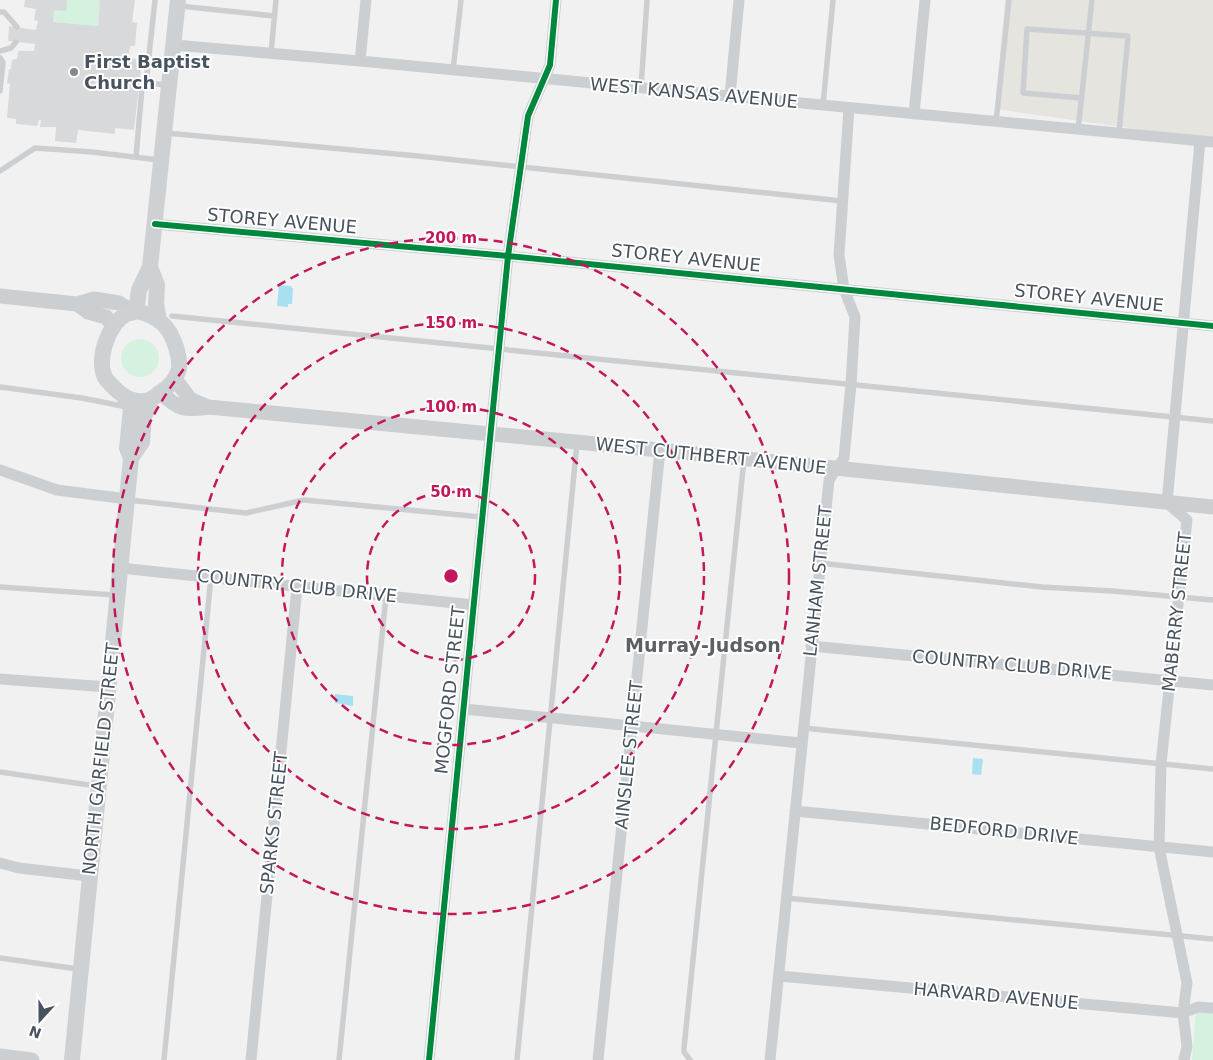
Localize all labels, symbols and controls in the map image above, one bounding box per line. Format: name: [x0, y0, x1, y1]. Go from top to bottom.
place label: First Baptist Church: [84, 51, 210, 93]
marker: First Baptist Church: [68, 66, 80, 78]
street label: WEST KANSAS AVENUE: [589, 73, 799, 112]
street label: STOREY AVENUE: [206, 204, 358, 238]
text: 200 m: [425, 229, 477, 247]
street label: STOREY AVENUE: [610, 239, 762, 276]
street label: STOREY AVENUE: [1013, 279, 1165, 316]
text: 150 m: [425, 314, 477, 332]
text: 100 m: [425, 398, 477, 416]
street label: WEST CUTHBERT AVENUE: [595, 433, 828, 478]
text: 50 m: [430, 483, 472, 501]
street label: LANHAM STREET: [799, 503, 836, 658]
street label: MABERRY STREET: [1158, 530, 1195, 693]
street label: COUNTRY CLUB DRIVE: [196, 565, 398, 606]
centre of rings: [442, 567, 460, 585]
street label: MOGFORD STREET: [430, 604, 469, 775]
district label: Murray-Judson: [625, 634, 781, 656]
street label: NORTH GARFIELD STREET: [78, 641, 123, 876]
street label: COUNTRY CLUB DRIVE: [911, 645, 1113, 684]
street label: AINSLEE STREET: [610, 678, 647, 830]
street label: SPARKS STREET: [256, 749, 292, 895]
street label: BEDFORD DRIVE: [929, 812, 1080, 849]
street label: HARVARD AVENUE: [913, 978, 1080, 1013]
north arrow: [15, 995, 65, 1045]
text: N: [27, 1023, 44, 1042]

